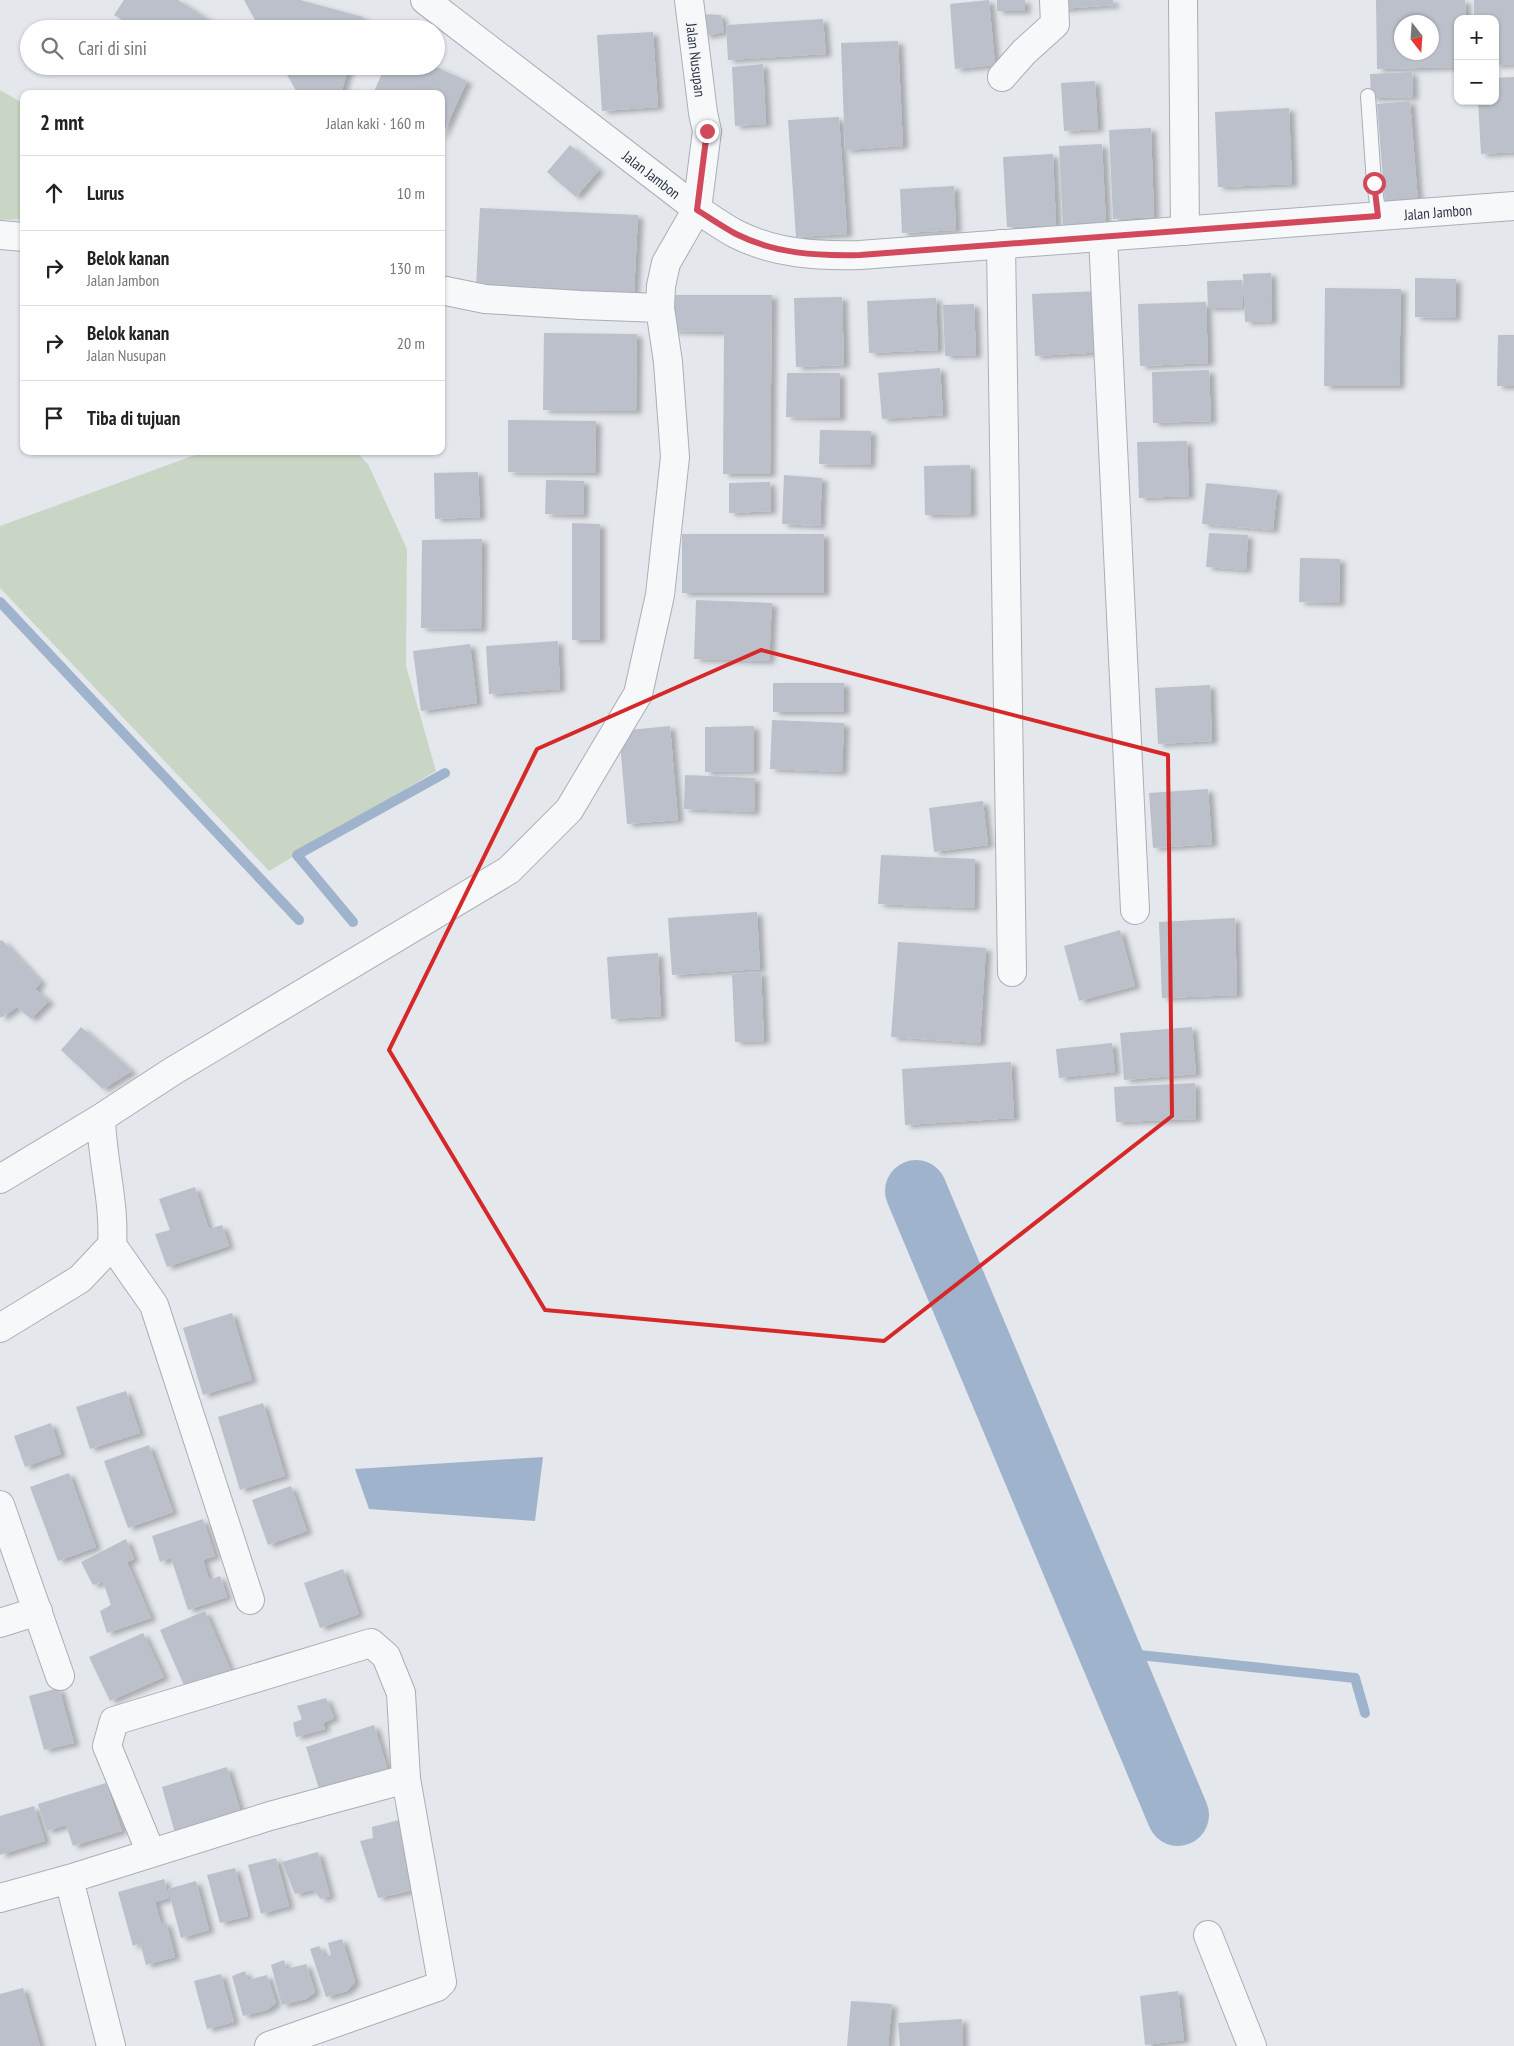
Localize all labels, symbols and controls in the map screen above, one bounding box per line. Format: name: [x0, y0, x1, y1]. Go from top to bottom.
north arrow: [1394, 15, 1439, 60]
map controls: [1454, 15, 1499, 105]
button: +: [1454, 15, 1499, 60]
search box: [20, 20, 445, 75]
street label: Jalan Nusupan: [682, 21, 710, 98]
icon: search: [38, 34, 66, 62]
text: Cari di sini: [78, 36, 147, 60]
button: −: [1454, 60, 1499, 105]
text: 2 mnt: [40, 109, 84, 136]
text: Jalan kaki · 160 m: [326, 113, 425, 133]
route end: [696, 120, 719, 143]
street label: Jalan Jambon: [618, 145, 685, 202]
route start: [1363, 172, 1386, 195]
icon: ahead: [40, 179, 68, 207]
text: Lurus: [87, 181, 124, 205]
text: 10 m: [397, 183, 425, 203]
street label: Jalan Jambon: [1402, 200, 1472, 224]
text: Belok kanan: [87, 246, 169, 270]
icon: right: [40, 254, 68, 282]
text: 130 m: [390, 258, 425, 278]
text: Jalan Jambon: [87, 270, 159, 290]
text: Belok kanan: [87, 321, 169, 345]
icon: right: [40, 329, 68, 357]
text: 20 m: [397, 333, 425, 353]
text: Jalan Nusupan: [87, 345, 166, 365]
icon: arrive: [40, 404, 68, 432]
text: Tiba di tujuan: [87, 406, 180, 430]

